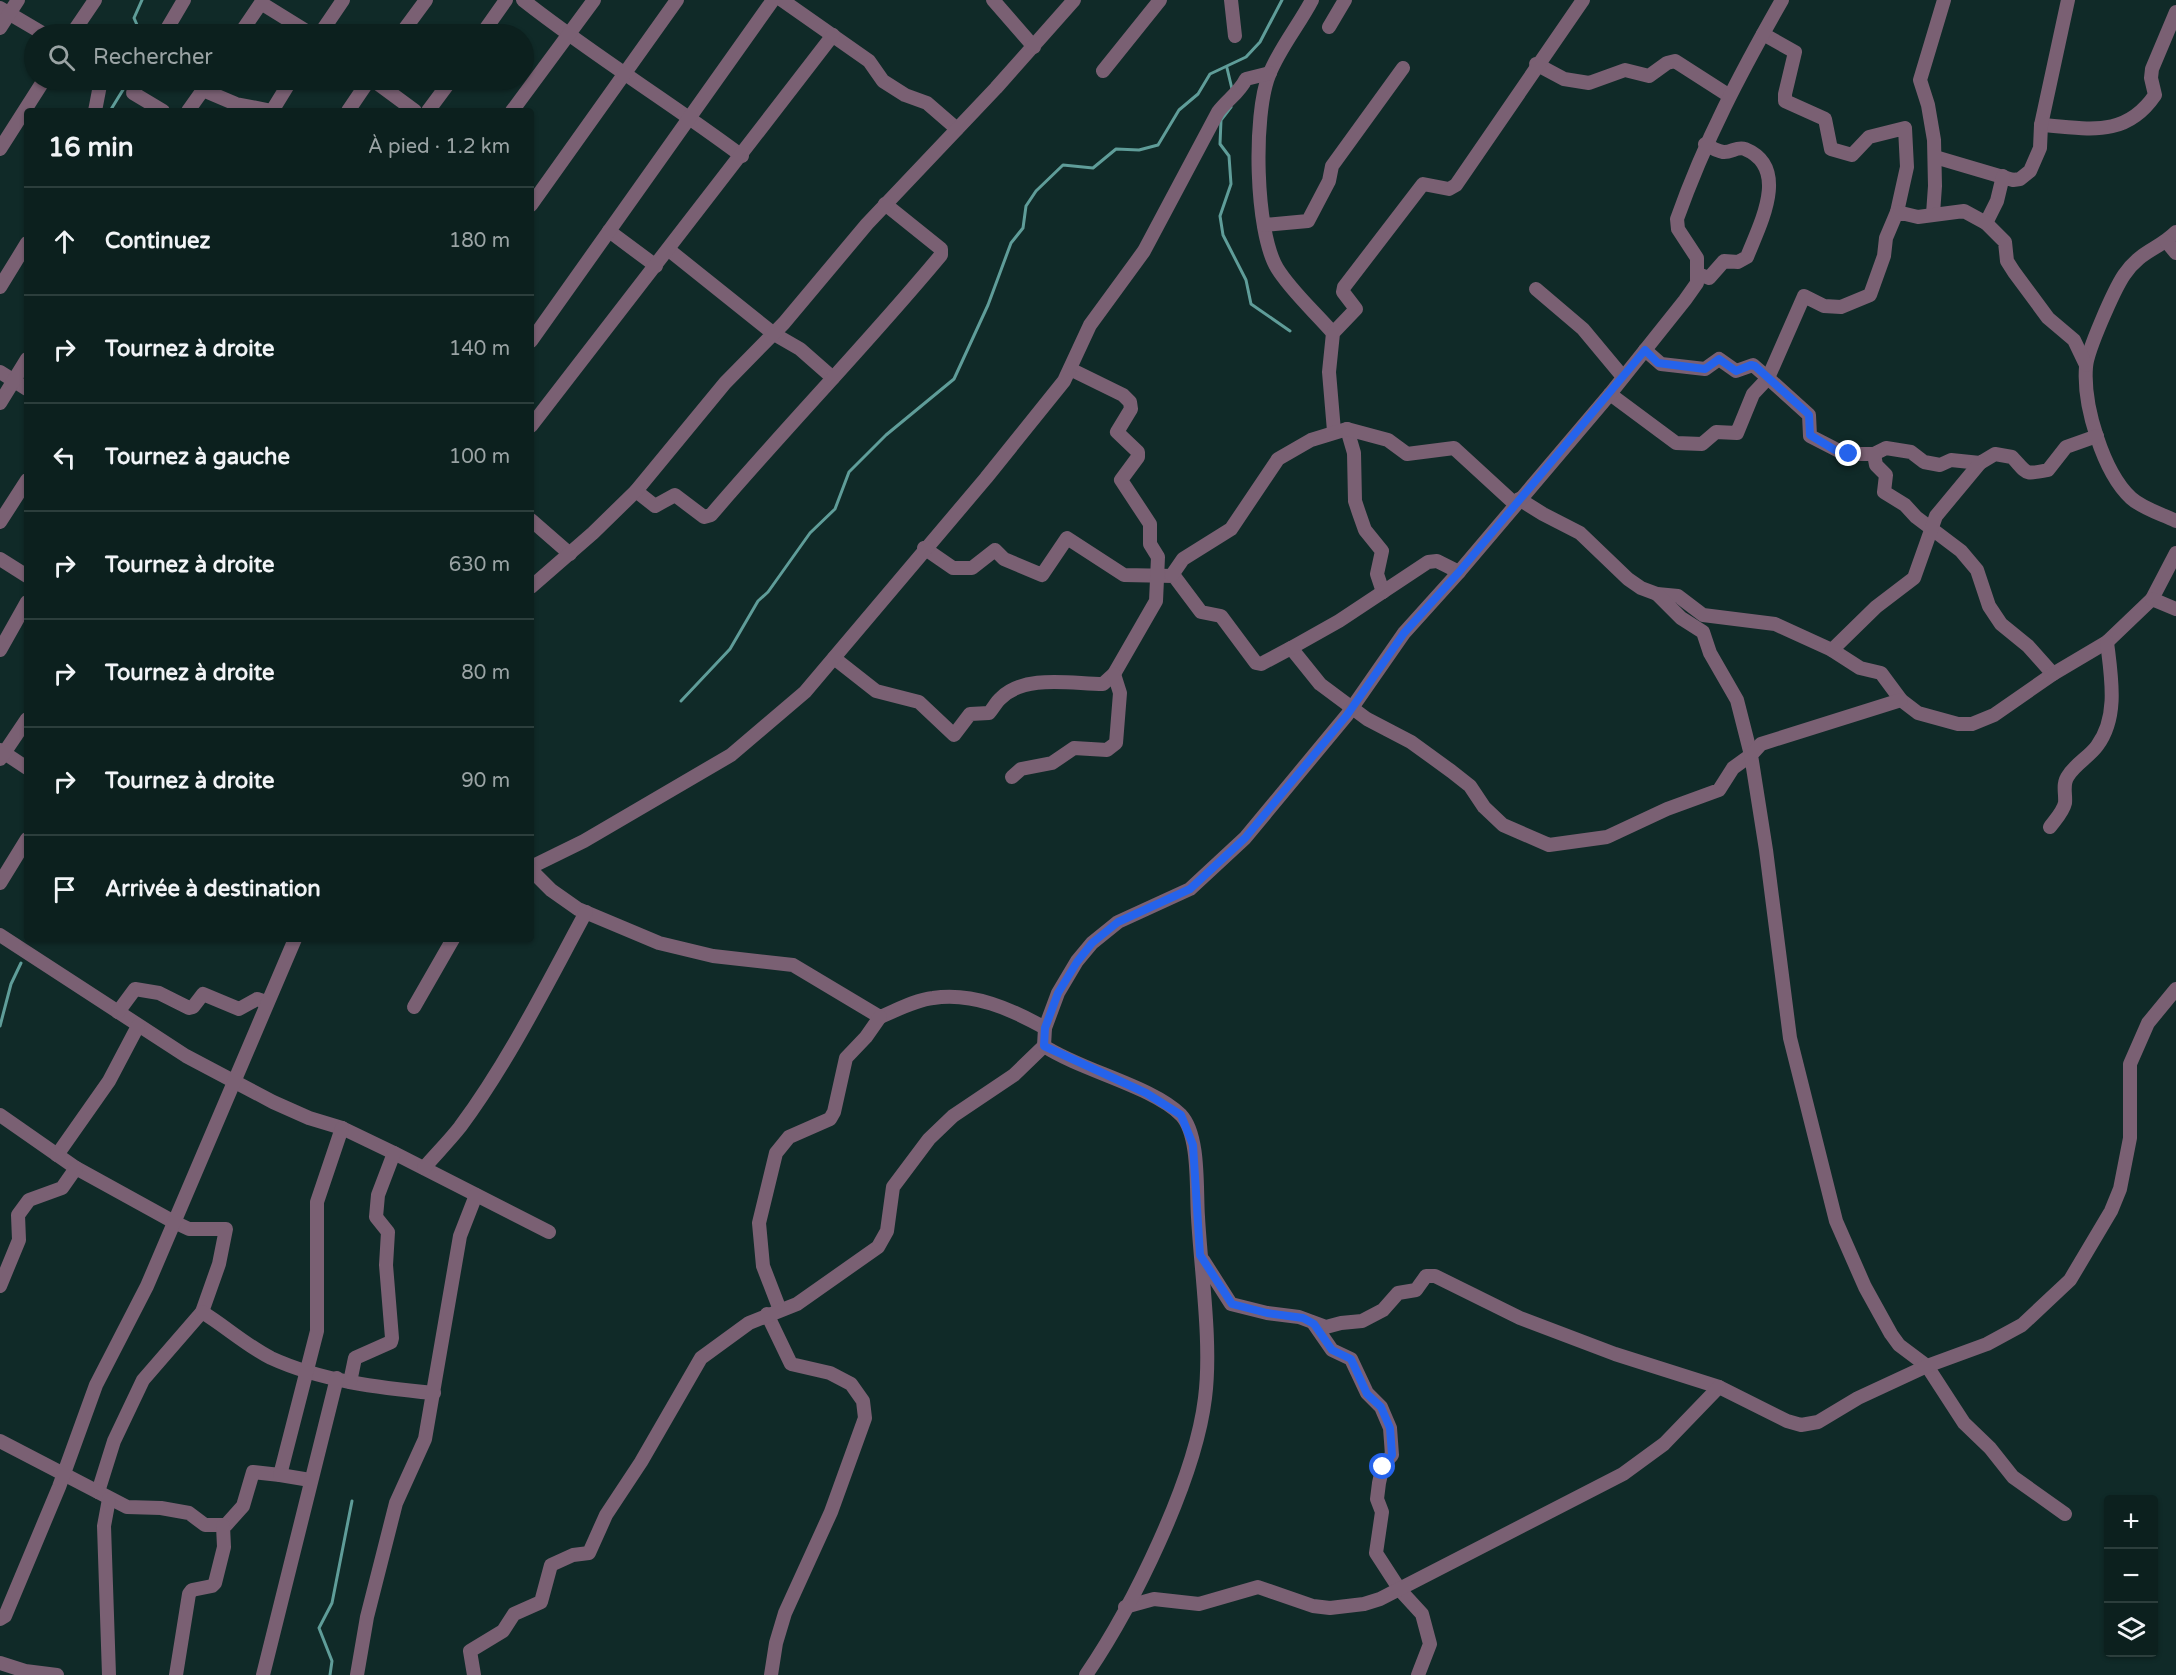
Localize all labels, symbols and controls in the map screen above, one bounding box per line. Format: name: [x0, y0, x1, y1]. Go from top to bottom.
search box: [24, 24, 534, 90]
icon: search: [45, 41, 78, 74]
text: Rechercher: [93, 44, 213, 70]
text: 16 min: [48, 132, 134, 163]
text: À pied · 1.2 km: [368, 135, 510, 159]
icon: ahead: [48, 225, 81, 258]
text: Continuez: [105, 228, 210, 254]
text: 180 m: [449, 229, 510, 253]
icon: right: [48, 333, 81, 366]
text: Tournez à droite: [105, 336, 274, 362]
text: 140 m: [449, 337, 510, 361]
route end: [1835, 440, 1861, 466]
icon: left: [48, 441, 81, 474]
text: Tournez à gauche: [105, 444, 290, 470]
text: 100 m: [449, 445, 510, 469]
icon: right: [48, 549, 81, 582]
text: Tournez à droite: [105, 552, 274, 578]
text: 630 m: [449, 553, 510, 577]
icon: right: [48, 657, 81, 690]
text: Tournez à droite: [105, 660, 274, 686]
text: 80 m: [461, 661, 510, 685]
icon: right: [48, 765, 81, 798]
text: Tournez à droite: [105, 768, 274, 794]
text: 90 m: [461, 769, 510, 793]
icon: arrive: [48, 873, 81, 906]
text: Arrivée à destination: [105, 876, 321, 902]
route start: [1369, 1453, 1395, 1479]
map controls: [2104, 1495, 2158, 1657]
button: +: [2104, 1495, 2158, 1549]
button: −: [2104, 1549, 2158, 1603]
button: layers: [2104, 1603, 2158, 1657]

